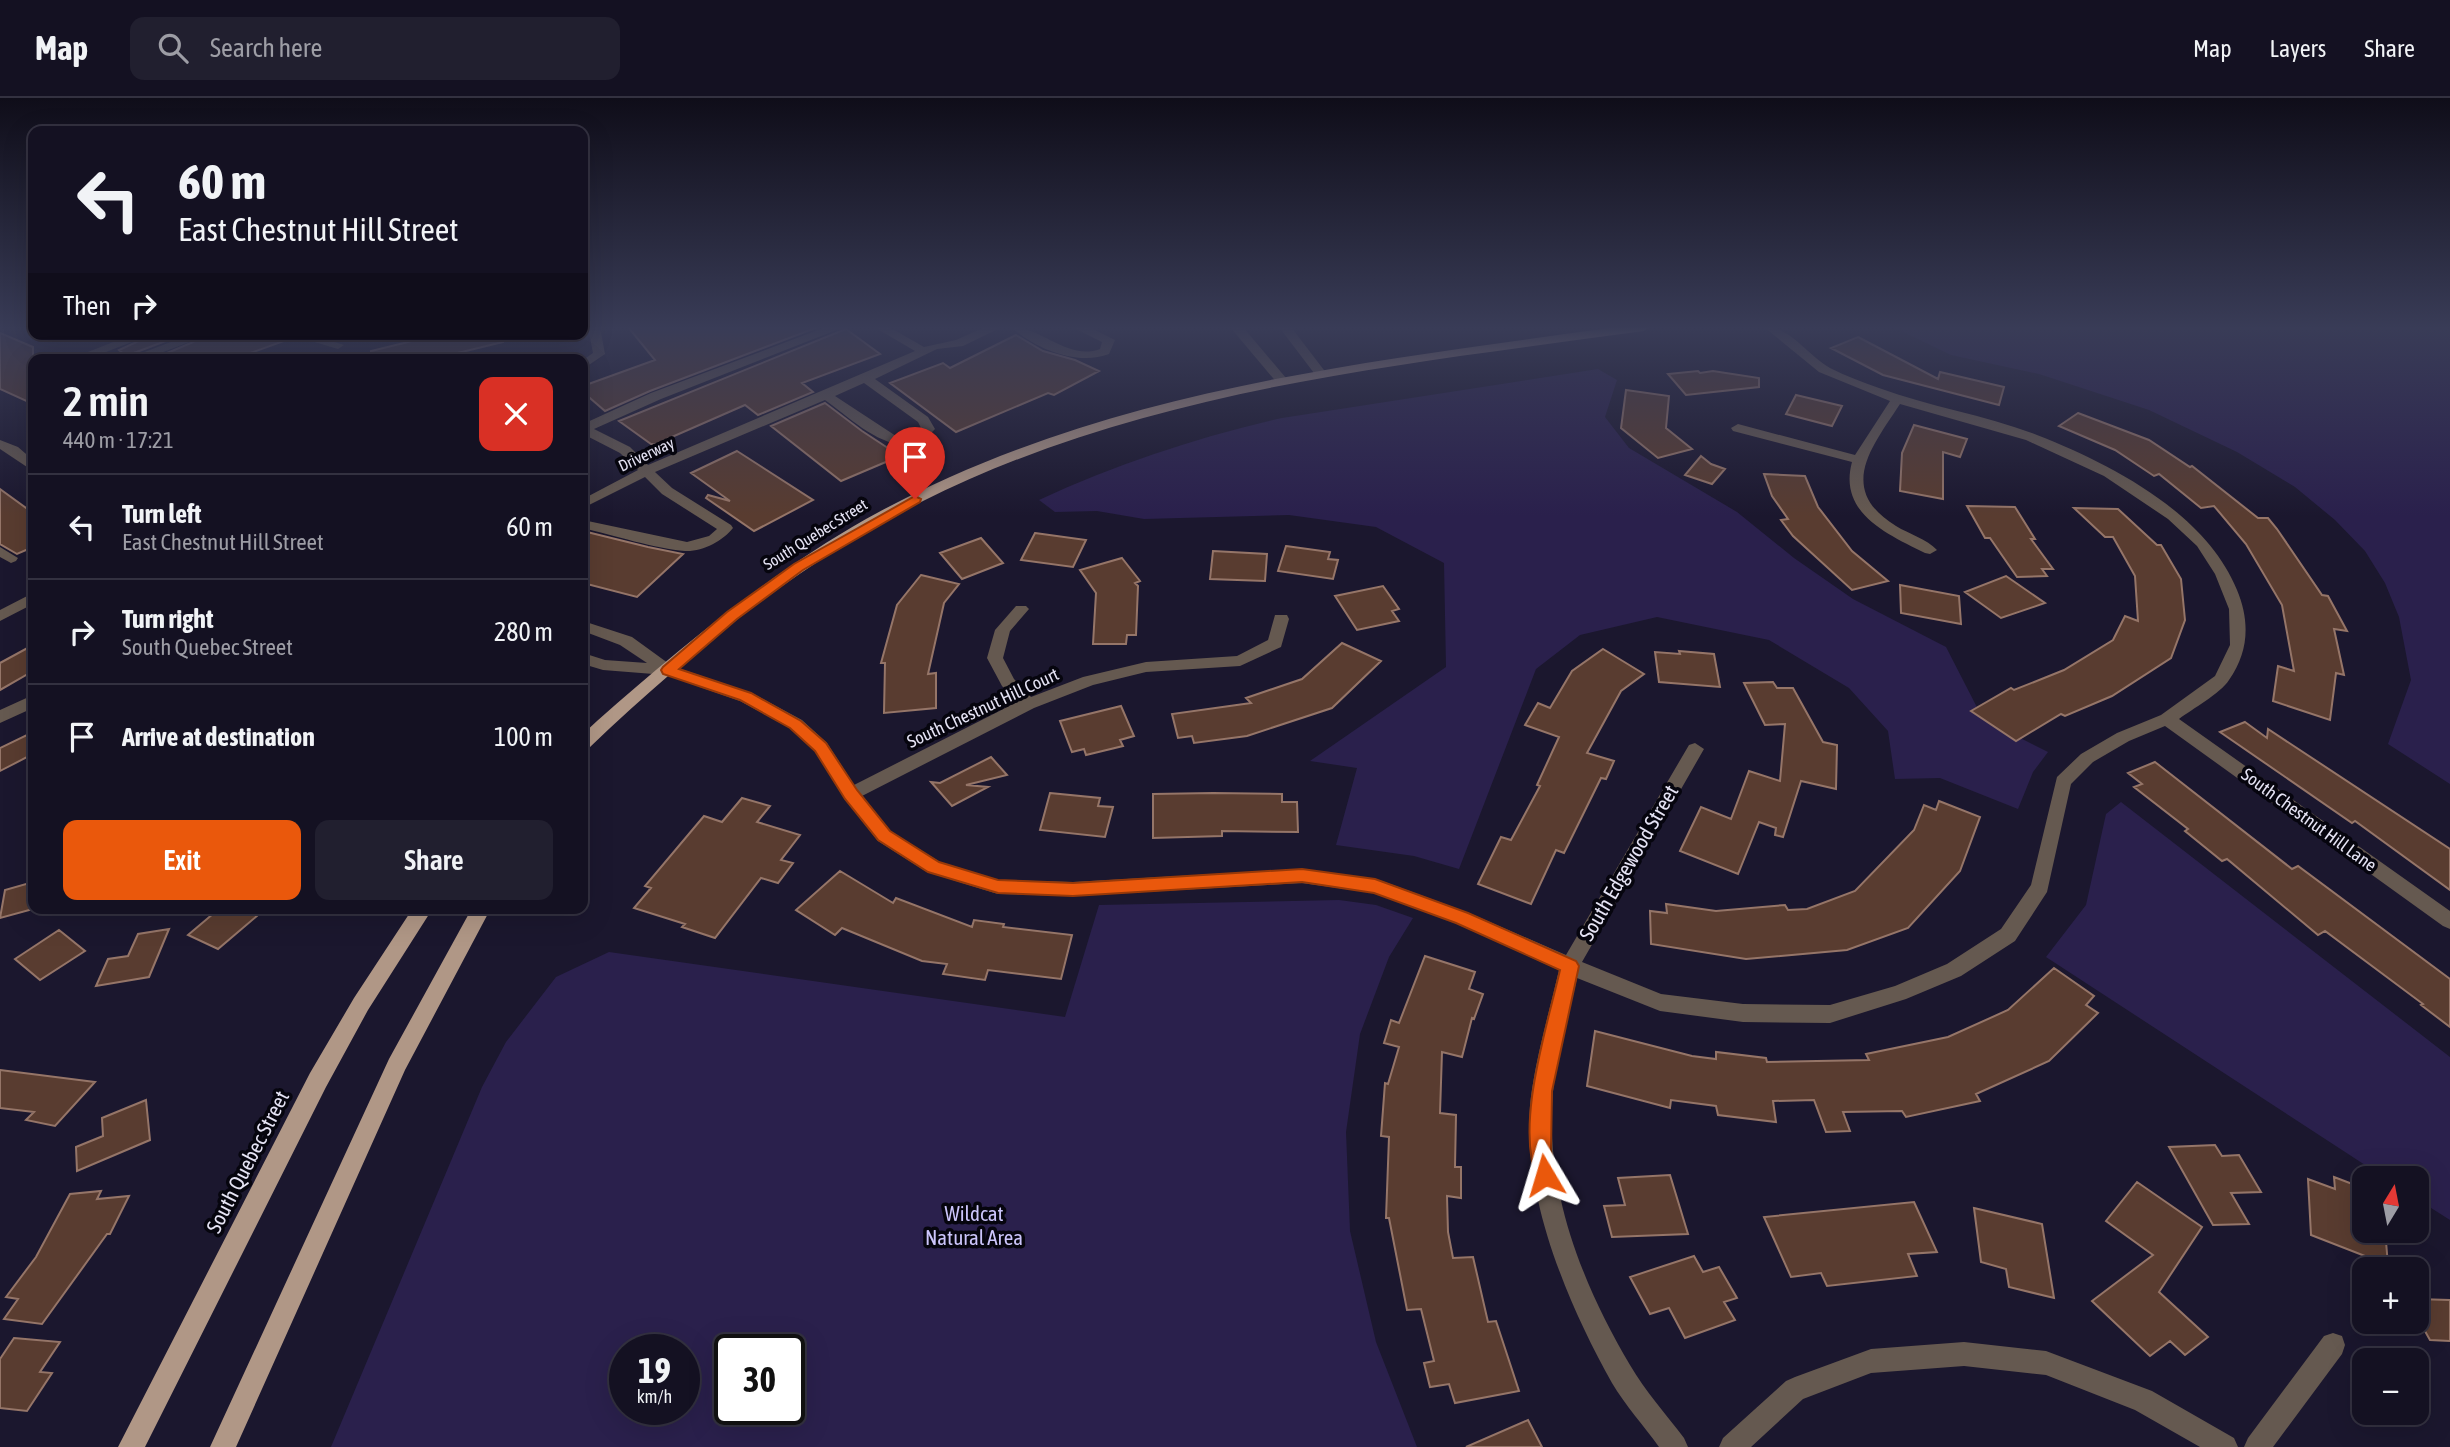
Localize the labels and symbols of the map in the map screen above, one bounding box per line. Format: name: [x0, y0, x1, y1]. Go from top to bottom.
pin: [885, 427, 945, 499]
street label: Driverway: [615, 433, 677, 476]
street label: South Quebec Street: [760, 495, 870, 573]
street label: South Chestnut Hill Court: [904, 663, 1062, 752]
street label: South Chestnut Hill Lane: [2238, 764, 2381, 876]
street label: South Edgewood Street: [1574, 780, 1682, 945]
street label: South Quebec Street: [201, 1087, 293, 1236]
position arrow: [1508, 1138, 1582, 1212]
north arrow: [2352, 1166, 2429, 1242]
park label: Wildcat Natural Area: [925, 1201, 1023, 1249]
speed limit sign: 30: [714, 1334, 805, 1425]

